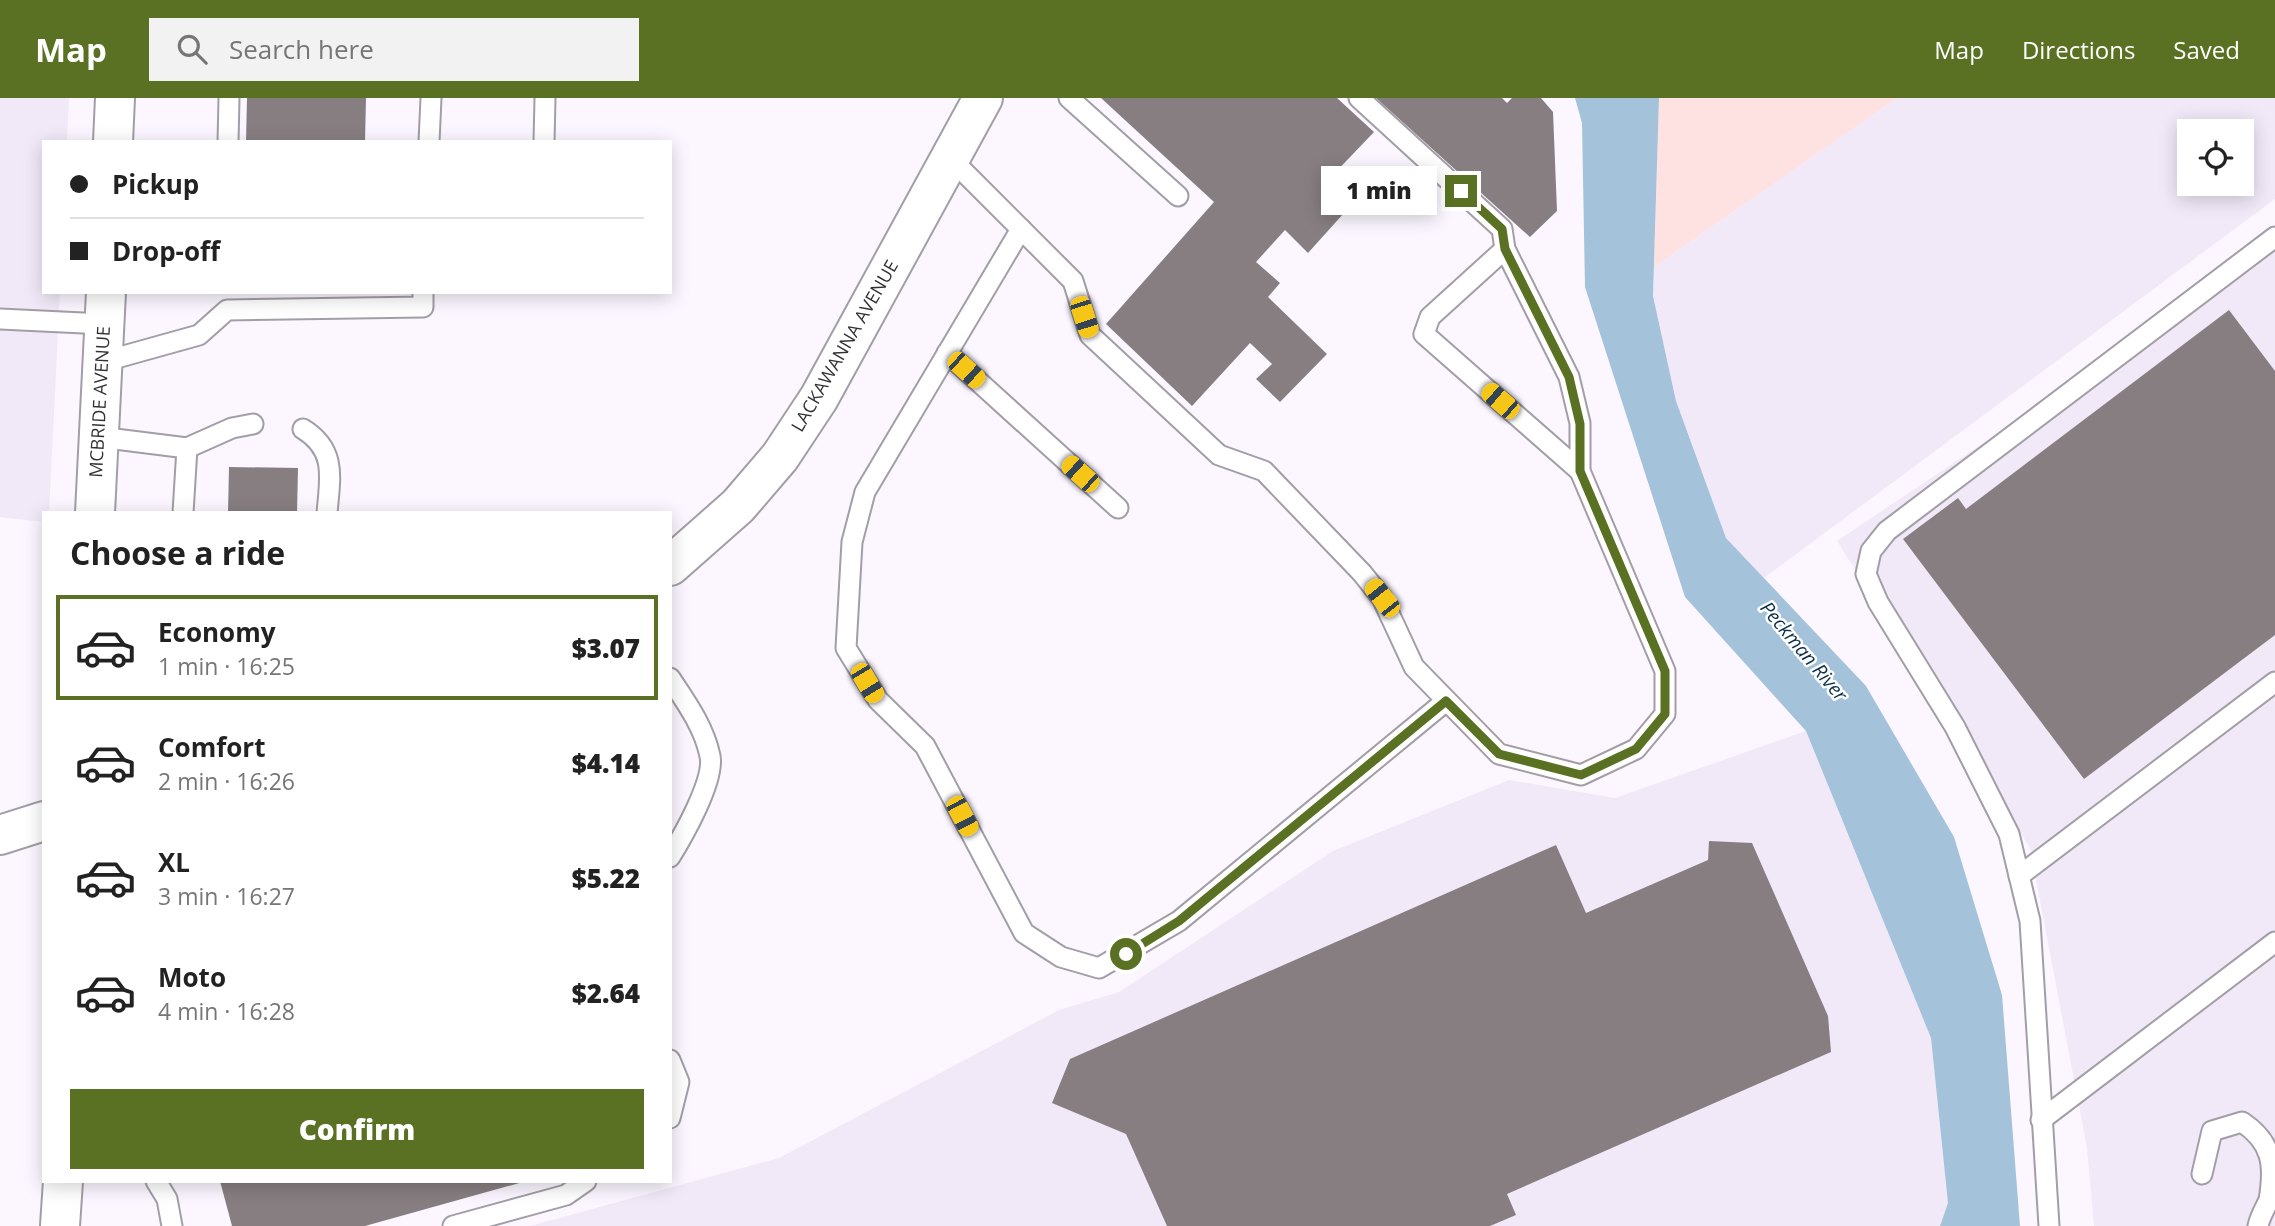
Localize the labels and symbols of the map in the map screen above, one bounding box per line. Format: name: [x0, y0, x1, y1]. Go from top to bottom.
callout: 1 min: [1321, 166, 1436, 216]
route end: [1445, 175, 1477, 207]
street label: LACKAWANNA AVENUE: [785, 255, 903, 436]
car: [1068, 294, 1101, 340]
street label: MCBRIDE AVENUE: [83, 326, 115, 478]
car: [944, 348, 989, 392]
car: [1478, 379, 1523, 423]
car: [1058, 452, 1103, 496]
car: [1361, 575, 1404, 621]
water label: Peckman River: [1755, 596, 1854, 707]
car: [848, 660, 887, 706]
car: [943, 793, 982, 839]
route start: [1110, 938, 1142, 970]

